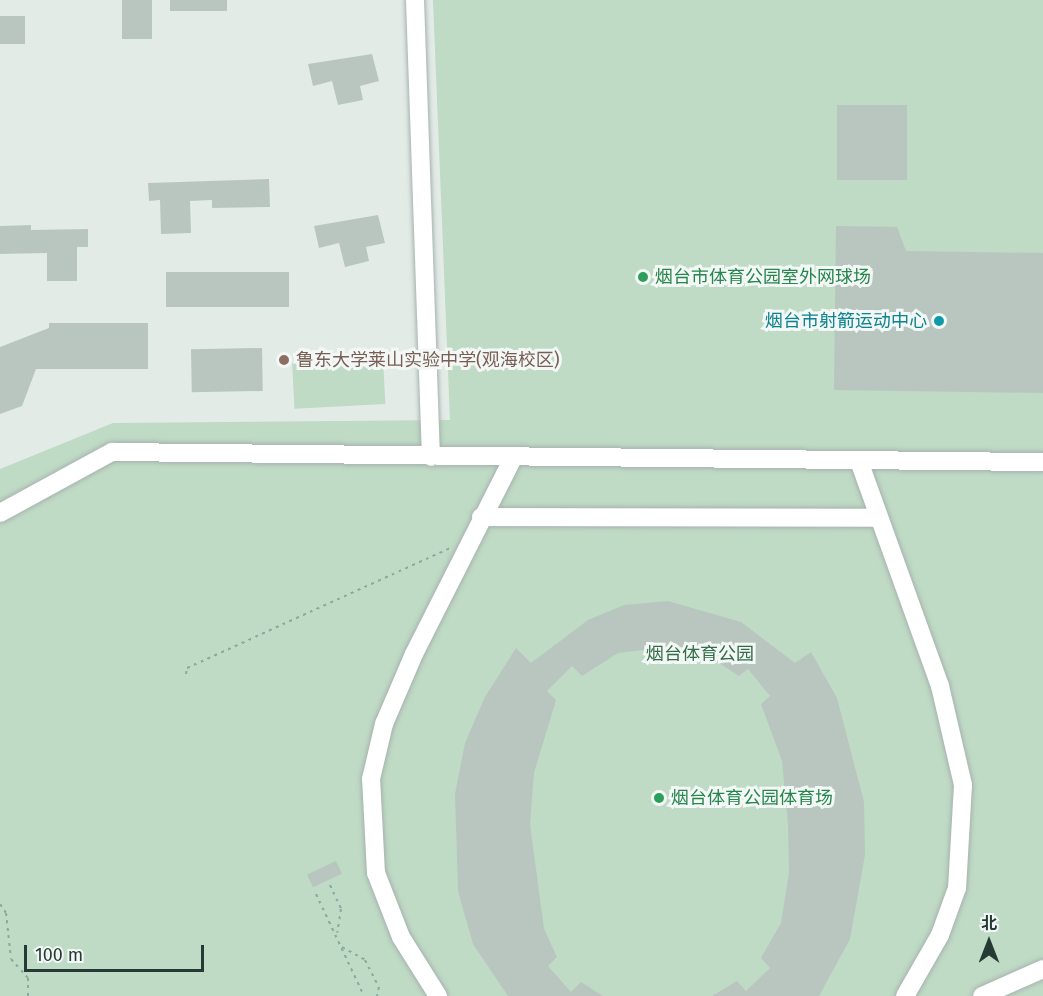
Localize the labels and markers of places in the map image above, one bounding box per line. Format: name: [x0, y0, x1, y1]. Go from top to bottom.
place label: 烟台市体育公园室外网球场: [655, 266, 871, 288]
marker: 烟台市体育公园室外网球场: [636, 270, 650, 284]
place label: 烟台市射箭运动中心: [765, 310, 927, 332]
marker: 烟台市射箭运动中心: [932, 314, 946, 328]
place label: 鲁东大学莱山实验中学(观海校区): [296, 349, 560, 371]
marker: 鲁东大学莱山实验中学(观海校区): [277, 353, 291, 367]
place label: 烟台体育公园体育场: [671, 787, 833, 809]
marker: 烟台体育公园体育场: [652, 791, 666, 805]

